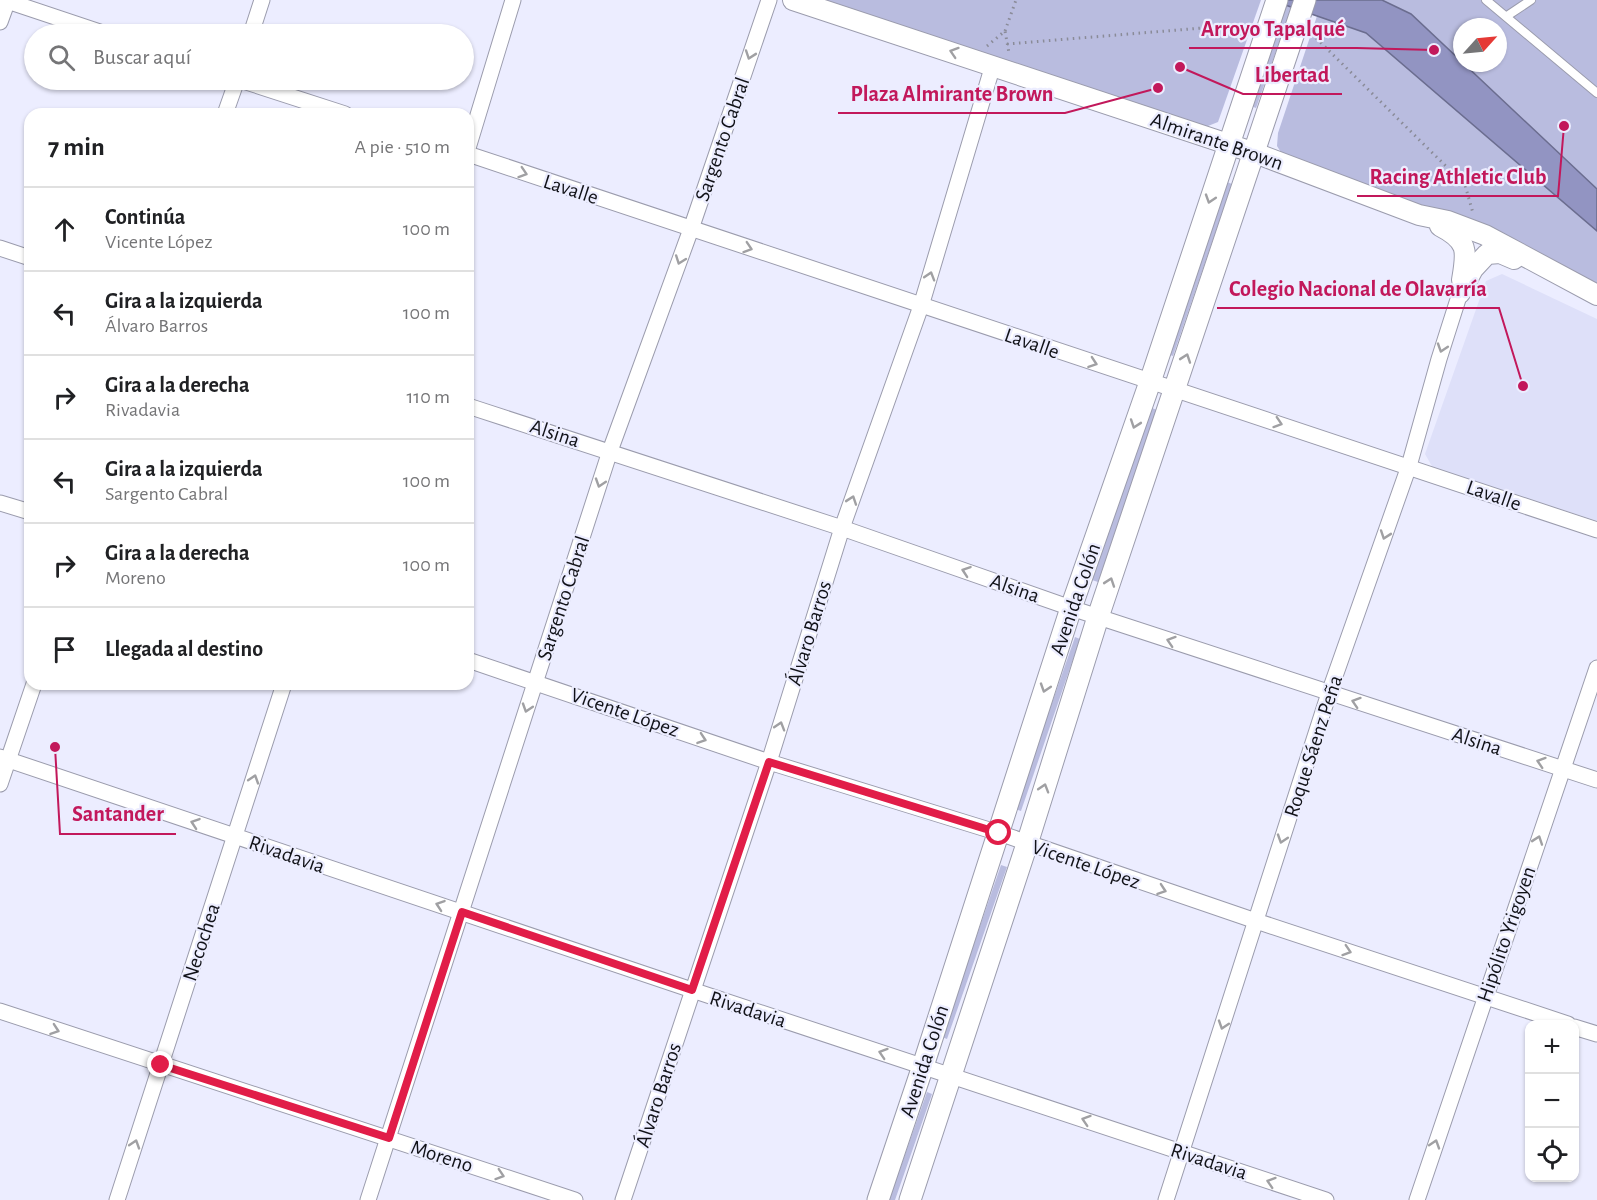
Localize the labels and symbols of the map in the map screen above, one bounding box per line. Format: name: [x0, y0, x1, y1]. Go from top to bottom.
callout: Arroyo Tapalqué: [1189, 8, 1357, 48]
text: Arroyo Tapalqué: [1201, 18, 1345, 41]
north arrow: [1453, 18, 1507, 72]
one-way arrow: [949, 47, 959, 60]
one-way arrow: [745, 49, 758, 60]
callout: Libertad: [1243, 54, 1342, 94]
text: Libertad: [1255, 64, 1330, 86]
callout: Plaza Almirante Brown: [838, 73, 1065, 113]
street label: Sargento Cabral: [691, 75, 753, 204]
text: Plaza Almirante Brown: [851, 83, 1053, 105]
street label: Almirante Brown: [1148, 109, 1286, 174]
callout: Racing Athletic Club: [1357, 156, 1558, 196]
one-way arrow: [518, 166, 528, 178]
text: Racing Athletic Club: [1370, 166, 1546, 188]
street label: Lavalle: [541, 171, 601, 208]
one-way arrow: [1205, 193, 1217, 204]
one-way arrow: [742, 241, 753, 253]
one-way arrow: [675, 253, 687, 264]
callout: Colegio Nacional de Olavarría: [1217, 268, 1499, 308]
one-way arrow: [923, 271, 935, 282]
text: Colegio Nacional de Olavarría: [1229, 278, 1487, 300]
street label: Lavalle: [1002, 324, 1062, 363]
one-way arrow: [1437, 342, 1449, 353]
one-way arrow: [1179, 353, 1192, 364]
one-way arrow: [1087, 356, 1097, 369]
street label: Alsina: [527, 416, 582, 451]
one-way arrow: [1272, 416, 1283, 429]
one-way arrow: [1130, 418, 1142, 429]
street label: Lavalle: [1464, 476, 1524, 515]
one-way arrow: [595, 477, 607, 488]
one-way arrow: [845, 495, 858, 506]
one-way arrow: [1380, 529, 1393, 540]
street label: Sargento Cabral: [533, 533, 593, 663]
street label: Avenida Colón: [1047, 540, 1104, 658]
one-way arrow: [961, 566, 972, 579]
street label: Alsina: [987, 570, 1043, 607]
one-way arrow: [1102, 577, 1115, 588]
street label: Álvaro Barros: [782, 578, 835, 688]
one-way arrow: [1166, 635, 1177, 648]
street label: Roque Sáenz Peña: [1281, 672, 1346, 820]
one-way arrow: [1040, 682, 1052, 693]
street label: Vicente López: [568, 684, 682, 741]
one-way arrow: [1351, 696, 1362, 709]
one-way arrow: [522, 702, 534, 713]
one-way arrow: [773, 721, 785, 732]
street label: Alsina: [1449, 724, 1504, 759]
one-way arrow: [696, 732, 707, 745]
one-way arrow: [1537, 757, 1547, 769]
one-way arrow: [246, 774, 259, 785]
one-way arrow: [1037, 783, 1049, 794]
callout: Santander: [60, 794, 176, 834]
text: Santander: [72, 803, 164, 825]
one-way arrow: [190, 817, 201, 830]
route start: [985, 819, 1011, 845]
street label: Rivadavia: [246, 832, 328, 877]
one-way arrow: [1277, 833, 1289, 844]
street label: Vicente López: [1029, 836, 1143, 893]
one-way arrow: [1531, 836, 1544, 846]
street label: Hipólito Yrigoyen: [1473, 864, 1540, 1005]
one-way arrow: [1156, 882, 1167, 895]
one-way arrow: [435, 899, 446, 912]
street label: Necochea: [179, 900, 224, 984]
one-way arrow: [1341, 944, 1352, 956]
street label: Rivadavia: [707, 987, 789, 1032]
street label: Avenida Colón: [896, 1002, 953, 1120]
one-way arrow: [1218, 1019, 1230, 1030]
one-way arrow: [50, 1022, 60, 1035]
street label: Álvaro Barros: [630, 1040, 685, 1150]
one-way arrow: [878, 1048, 889, 1060]
route end: [147, 1051, 173, 1077]
one-way arrow: [1081, 1115, 1092, 1128]
street label: Moreno: [408, 1137, 475, 1176]
one-way arrow: [128, 1139, 140, 1150]
street label: Rivadavia: [1168, 1139, 1250, 1184]
one-way arrow: [1428, 1140, 1441, 1150]
one-way arrow: [494, 1168, 505, 1180]
one-way arrow: [1266, 1176, 1277, 1189]

